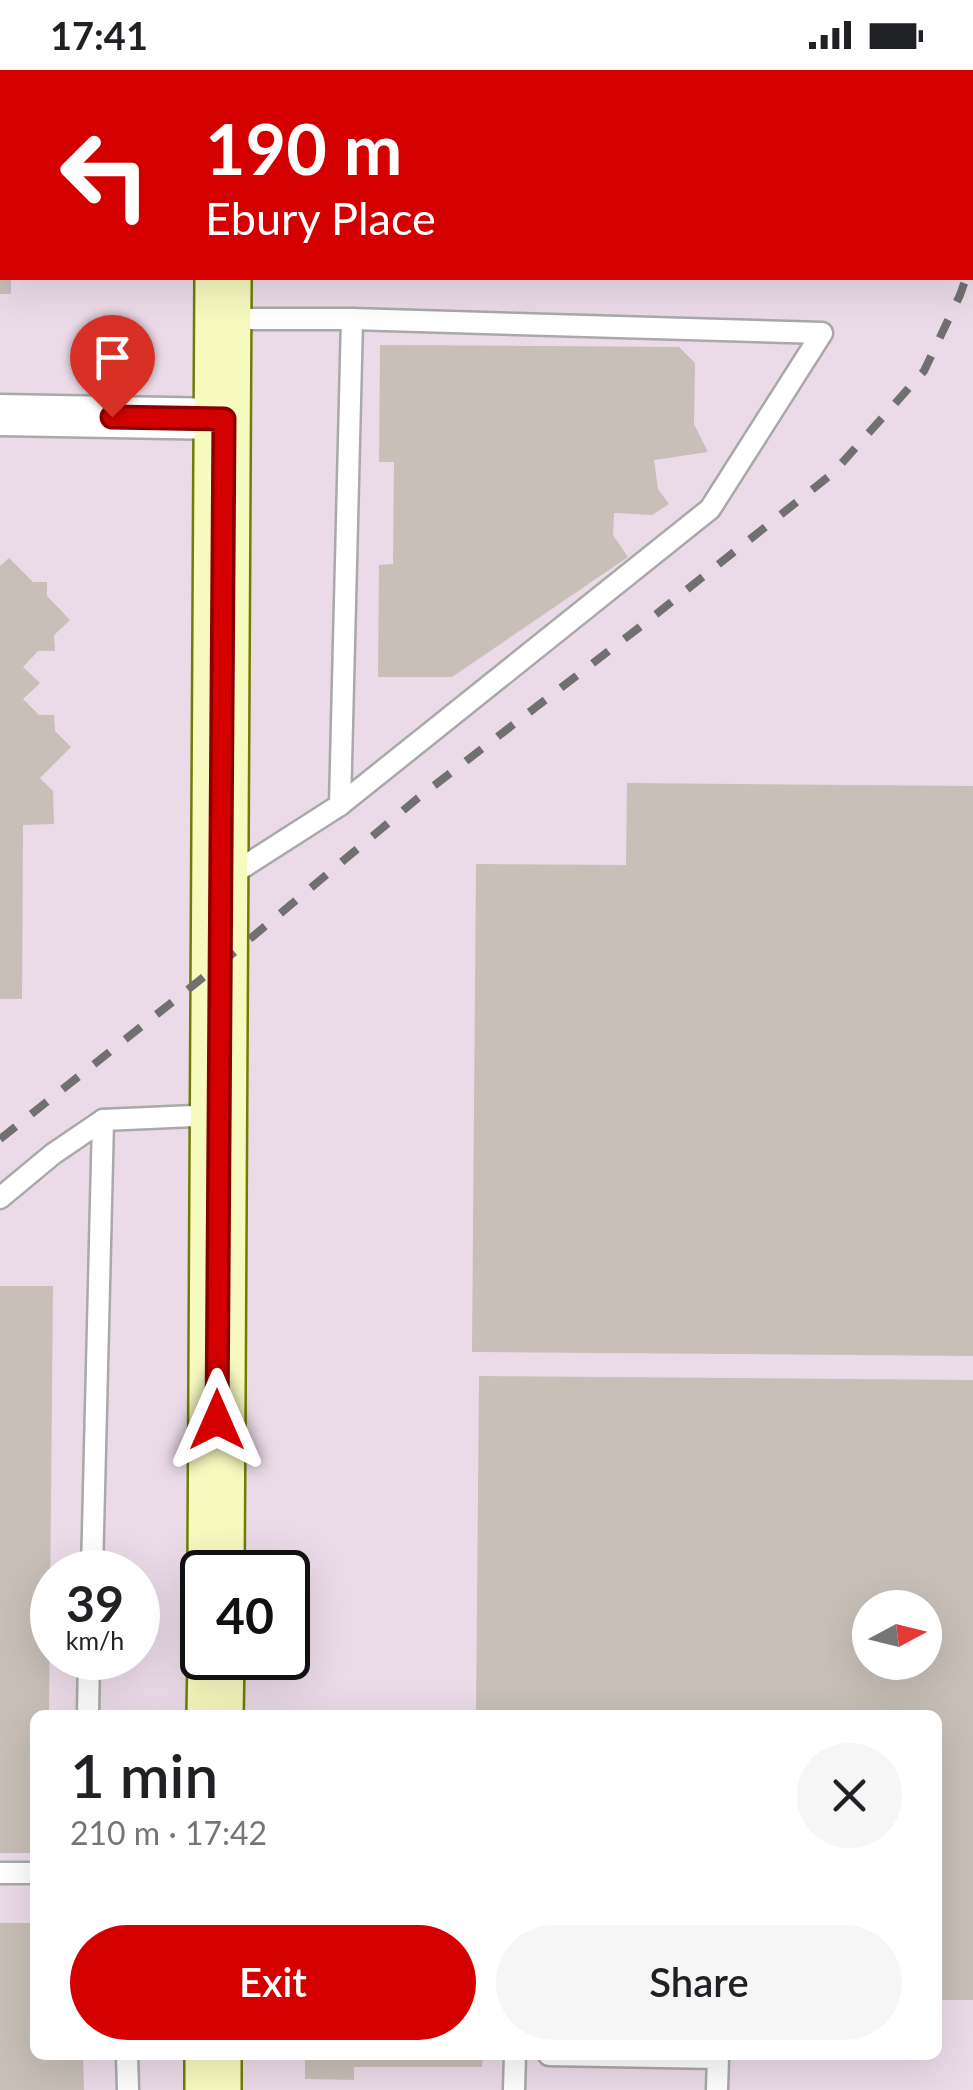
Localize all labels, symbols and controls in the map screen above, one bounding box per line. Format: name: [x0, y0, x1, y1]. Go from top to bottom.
text: 17:41: [50, 12, 148, 58]
text: 190 m: [205, 106, 402, 190]
icon: left: [40, 110, 170, 240]
text: Ebury Place: [205, 191, 436, 245]
pin: [70, 315, 155, 418]
icon: arrive: [85, 330, 140, 385]
position arrow: [165, 1368, 269, 1472]
speed limit sign: 40: [180, 1550, 310, 1680]
text: 39: [66, 1573, 124, 1633]
north arrow: [852, 1590, 942, 1680]
map controls: [852, 1590, 942, 1680]
text: km/h: [66, 1625, 124, 1655]
text: 1 min: [70, 1739, 218, 1811]
button: close: [797, 1743, 902, 1848]
text: 210 m · 17:42: [70, 1813, 267, 1852]
button: Exit: [70, 1925, 476, 2040]
button: Share: [496, 1925, 902, 2040]

